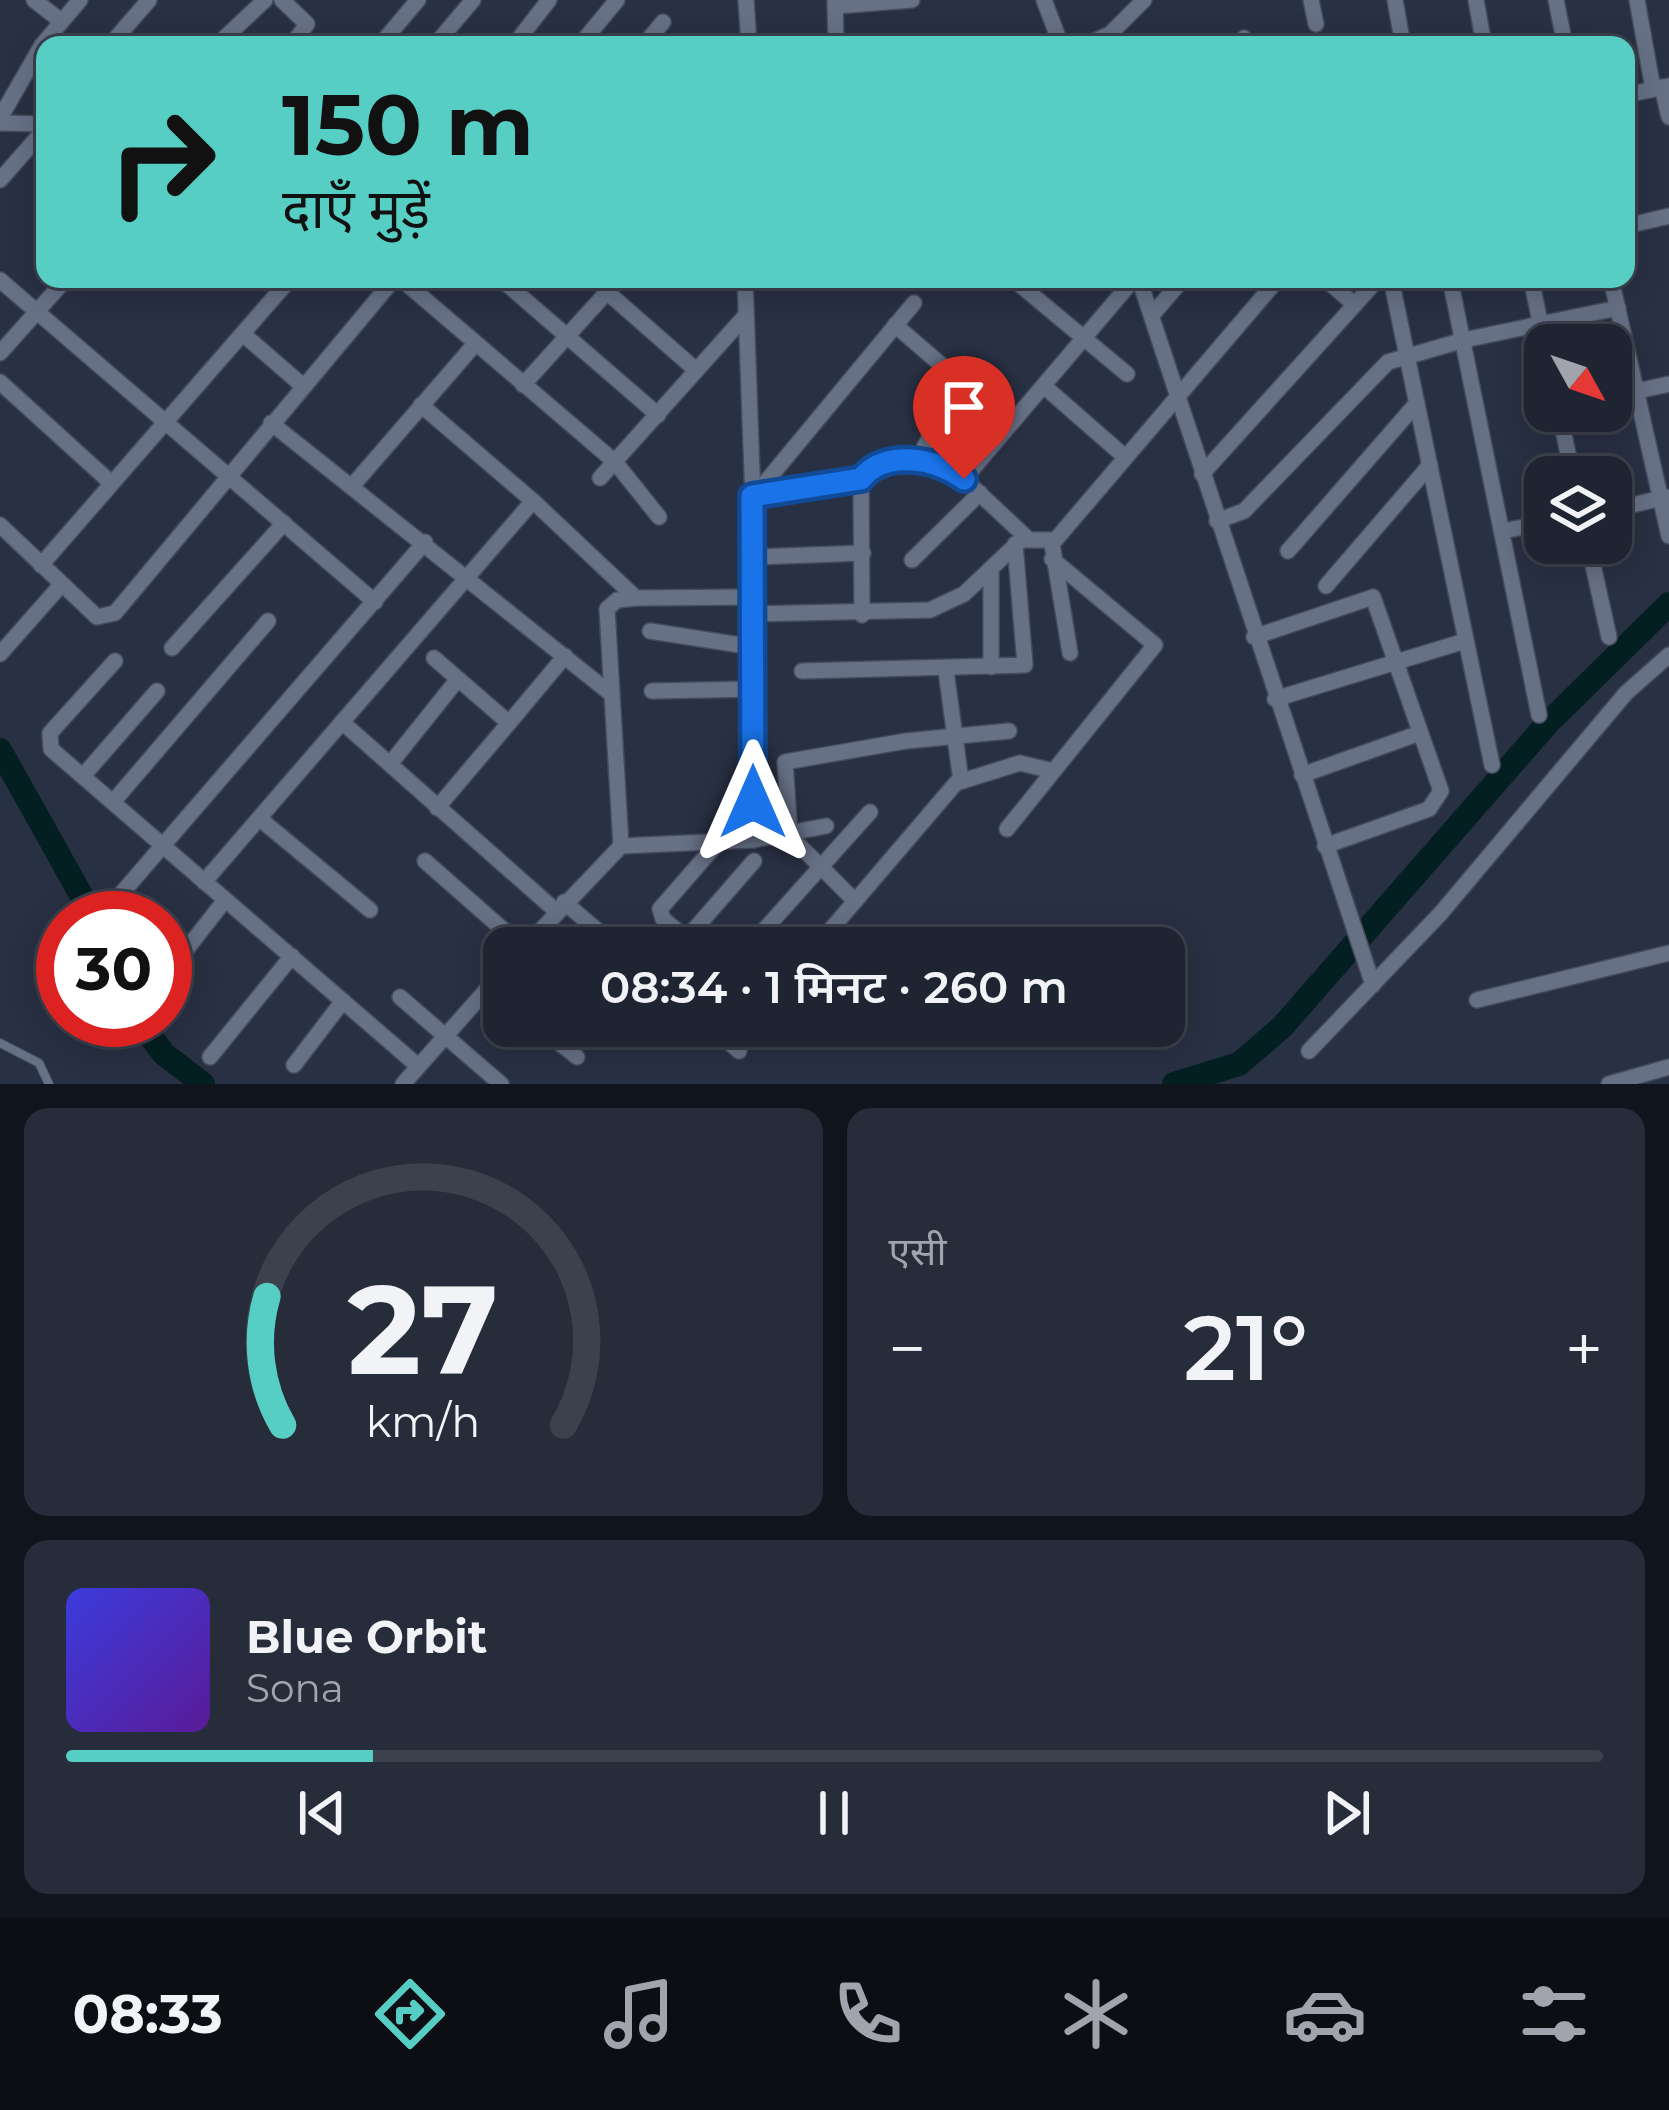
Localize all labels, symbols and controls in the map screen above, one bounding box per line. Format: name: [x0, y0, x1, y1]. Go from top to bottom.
text: 150 m: [282, 74, 534, 176]
icon: right: [84, 84, 240, 240]
text: दाएँ मुड़ें: [282, 176, 430, 242]
north arrow: [1524, 324, 1632, 432]
map controls: [1524, 324, 1632, 564]
pin: [913, 356, 1015, 479]
icon: arrive: [931, 374, 997, 440]
button: layers: [1524, 456, 1632, 564]
position arrow: [690, 739, 816, 865]
speed limit sign: 30: [36, 891, 192, 1047]
text: 08:34 · 1 मिनट · 260 m: [600, 959, 1068, 1014]
text: एसी: [889, 1227, 947, 1275]
text: 27: [348, 1253, 499, 1405]
text: 21°: [1184, 1293, 1308, 1403]
text: −: [889, 1308, 926, 1389]
text: +: [1565, 1308, 1603, 1389]
text: km/h: [366, 1395, 480, 1448]
text: Blue Orbit: [246, 1609, 487, 1664]
text: Sona: [246, 1664, 344, 1712]
icon: previous: [289, 1780, 355, 1846]
icon: pause: [801, 1780, 867, 1846]
icon: next: [1314, 1780, 1380, 1846]
icon: directions: [368, 1972, 452, 2056]
icon: music: [597, 1972, 681, 2056]
icon: phone: [826, 1972, 910, 2056]
icon: climate: [1054, 1972, 1138, 2056]
icon: car: [1283, 1972, 1367, 2056]
icon: filters: [1512, 1972, 1596, 2056]
text: 08:33: [72, 1981, 223, 2047]

